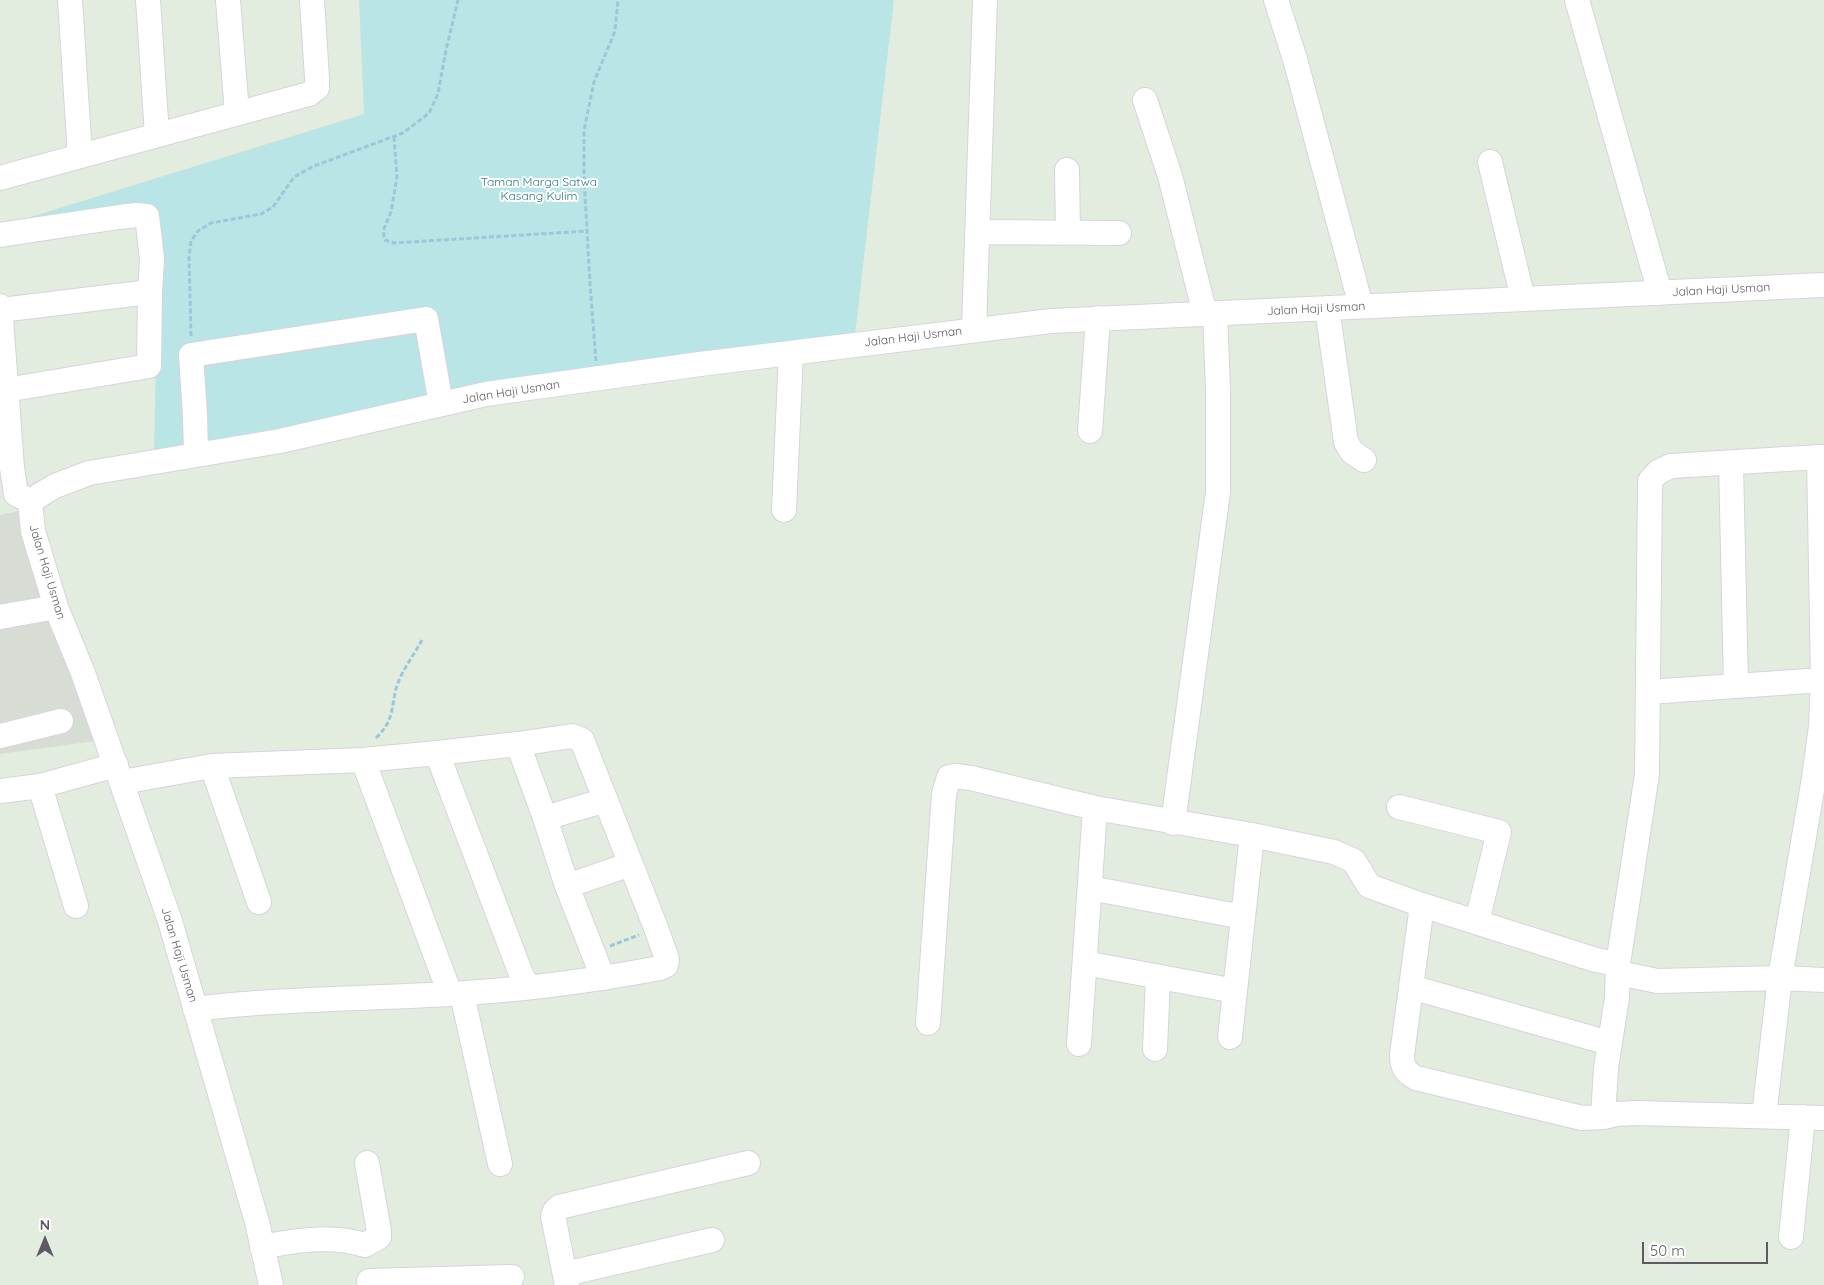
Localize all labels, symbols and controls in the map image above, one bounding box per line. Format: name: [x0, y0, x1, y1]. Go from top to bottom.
park label: Taman Marga Satwa Kasang Kulim: [481, 175, 597, 203]
street label: Jalan Haji Usman: [1671, 280, 1771, 300]
street label: Jalan Haji Usman: [1266, 299, 1366, 319]
street label: Jalan Haji Usman: [863, 324, 963, 350]
street label: Jalan Haji Usman: [461, 377, 561, 407]
street label: Jalan Haji Usman: [26, 523, 68, 621]
street label: Jalan Haji Usman: [158, 906, 200, 1004]
north arrow: [20, 1215, 70, 1265]
text: N: [40, 1216, 50, 1234]
scale bar: [1644, 1232, 1770, 1264]
text: 50 m: [1650, 1241, 1685, 1260]

